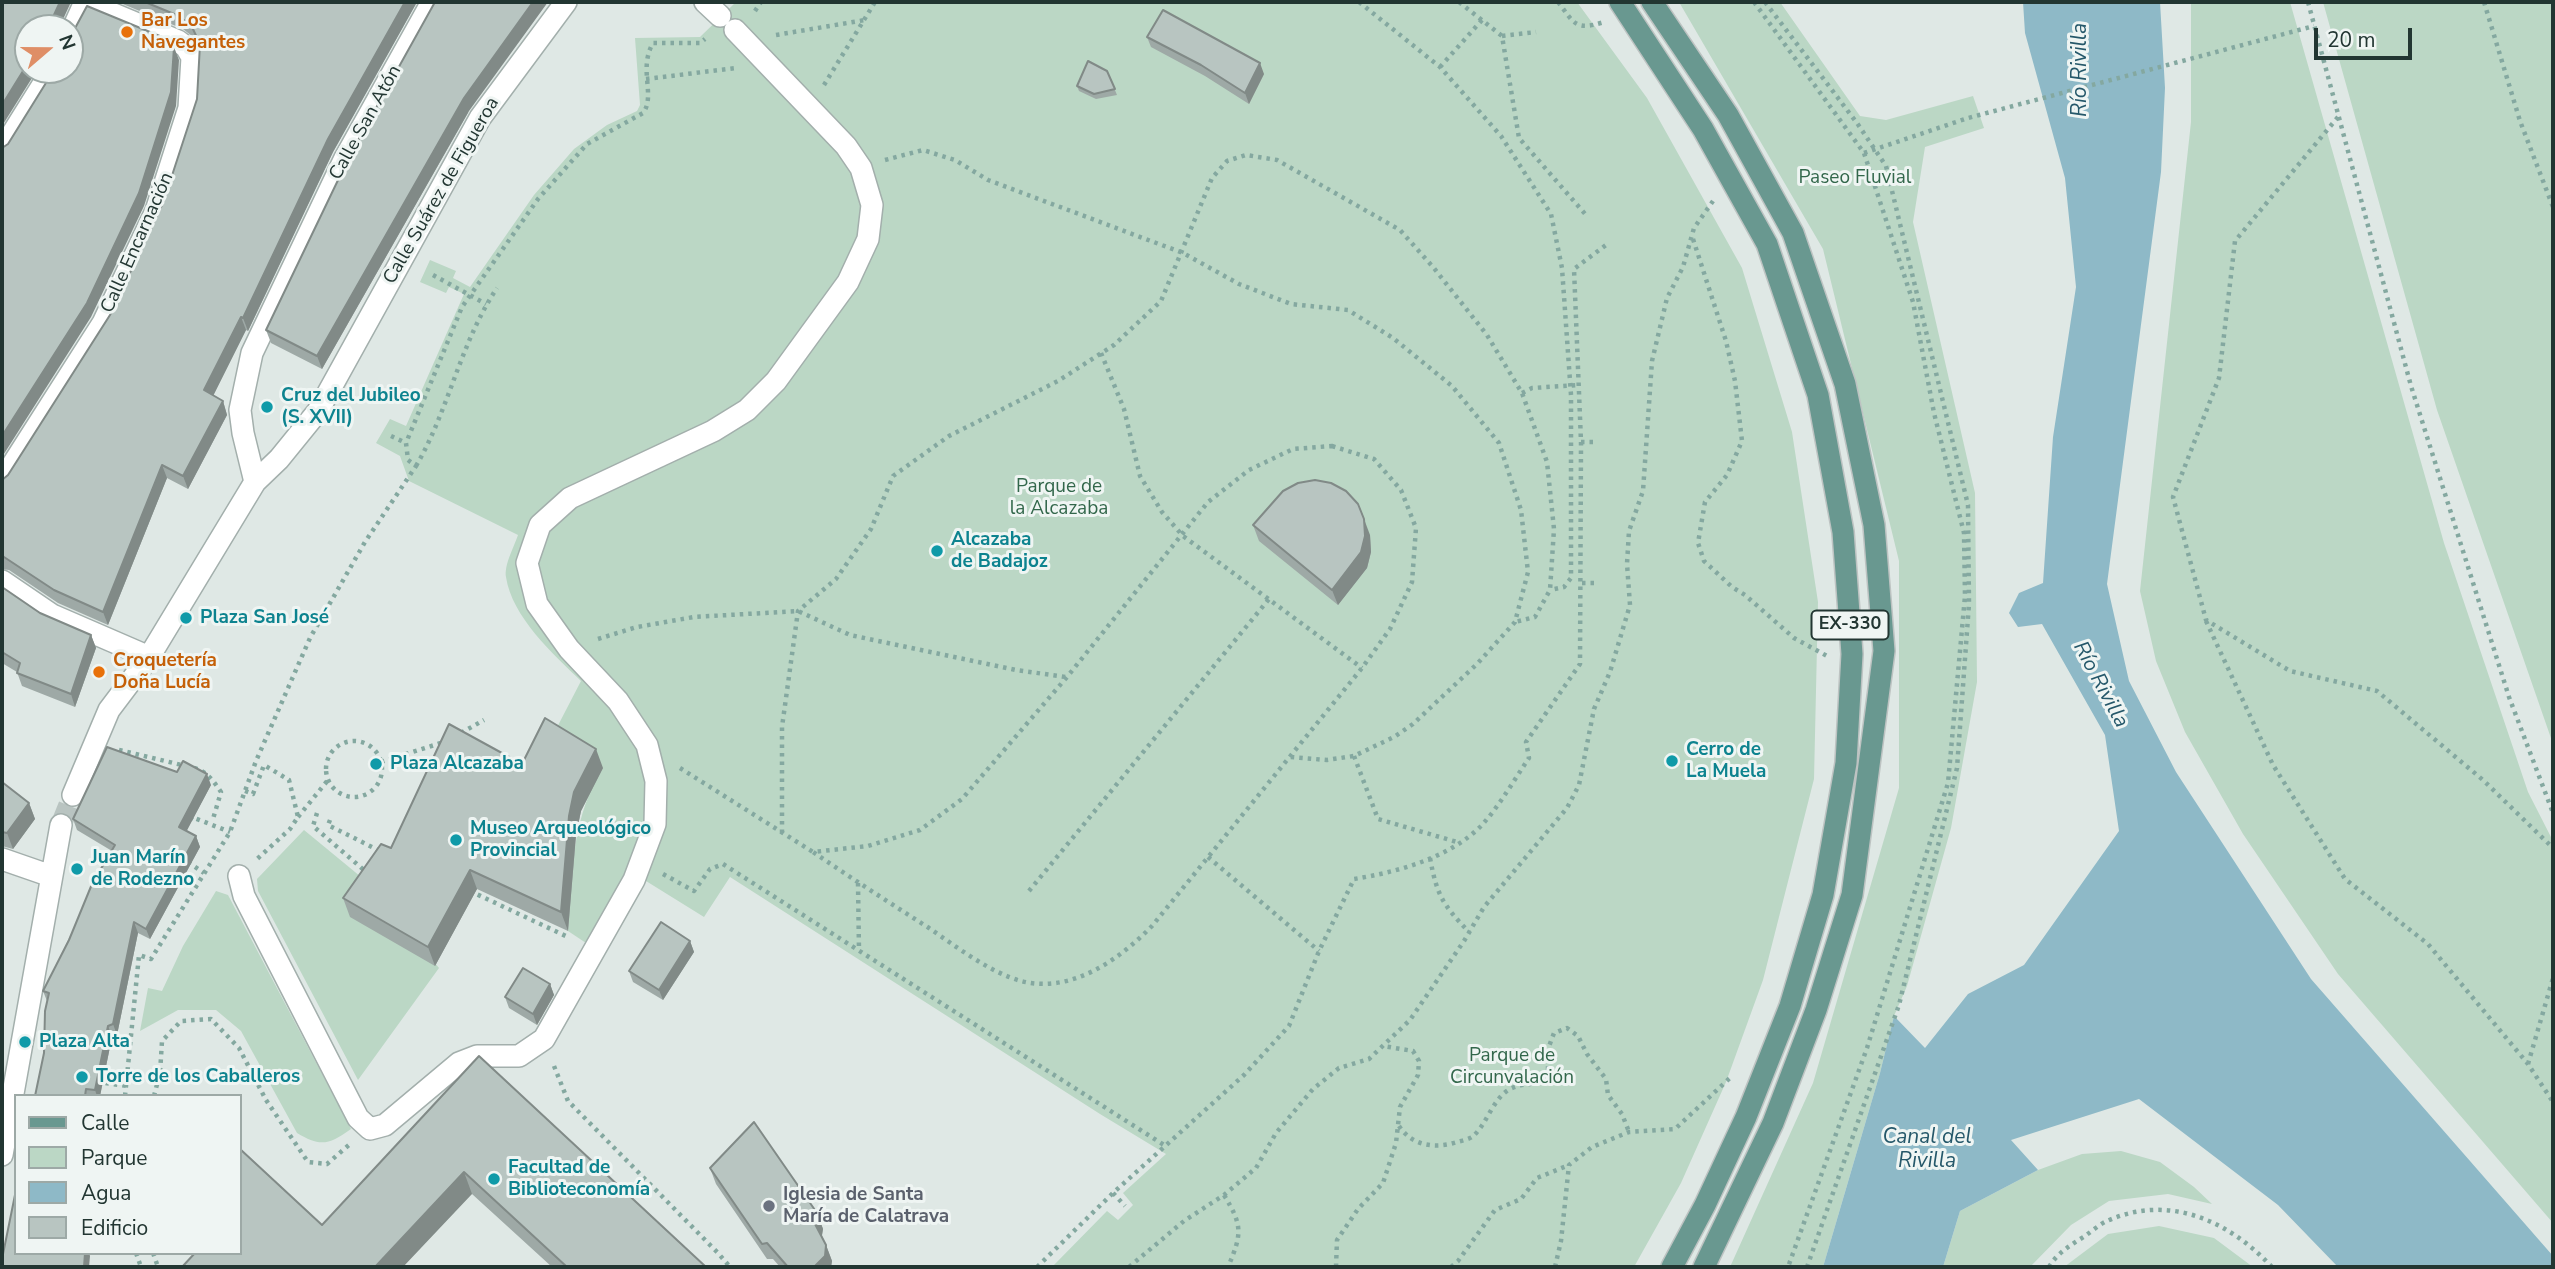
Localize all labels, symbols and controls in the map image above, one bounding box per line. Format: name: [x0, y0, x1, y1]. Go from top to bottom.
place label: Bar Los Navegantes: [141, 10, 245, 54]
north arrow: [14, 14, 84, 84]
scale bar: [2317, 14, 2415, 58]
water label: Río Rivilla: [2068, 23, 2094, 117]
marker: Bar Los Navegantes: [119, 24, 135, 40]
text: 20 m: [2327, 26, 2376, 54]
text: N: [52, 31, 82, 54]
street label: Calle San Atón: [325, 62, 407, 184]
street label: Calle Suárez de Figueroa: [379, 94, 505, 288]
park label: Paseo Fluvial: [1799, 167, 1911, 189]
street label: Calle Encarnación: [97, 169, 179, 317]
place label: Cruz del Jubileo (S. XVII): [281, 385, 421, 429]
marker: Cruz del Jubileo (S. XVII): [259, 399, 275, 415]
park label: Parque de la Alcazaba: [1010, 476, 1108, 520]
place label: Alcazaba de Badajoz: [951, 529, 1048, 573]
marker: Alcazaba de Badajoz: [929, 543, 945, 559]
place label: Plaza San José: [200, 607, 329, 629]
marker: Plaza San José: [178, 610, 194, 626]
road number: EX-330: [1812, 610, 1888, 640]
water label: Río Rivilla: [2067, 638, 2133, 732]
place label: Croquetería Doña Lucía: [113, 650, 217, 694]
marker: Croquetería Doña Lucía: [91, 664, 107, 680]
place label: Cerro de La Muela: [1686, 739, 1766, 783]
place label: Plaza Alcazaba: [390, 753, 524, 775]
marker: Cerro de La Muela: [1664, 753, 1680, 769]
marker: Plaza Alcazaba: [368, 756, 384, 772]
place label: Museo Arqueológico Provincial: [470, 818, 651, 862]
marker: Museo Arqueológico Provincial: [448, 832, 464, 848]
place label: Juan Marín de Rodezno: [91, 847, 194, 891]
marker: Juan Marín de Rodezno: [69, 861, 85, 877]
place label: Plaza Alta: [39, 1031, 130, 1053]
marker: Plaza Alta: [17, 1034, 33, 1050]
park label: Parque de Circunvalación: [1450, 1045, 1574, 1089]
place label: Torre de los Caballeros: [96, 1066, 300, 1088]
marker: Torre de los Caballeros: [74, 1069, 90, 1085]
legend: [14, 1094, 242, 1255]
text: Calle: [81, 1109, 129, 1137]
water label: Canal del Rivilla: [1882, 1125, 1972, 1175]
text: Parque: [81, 1144, 148, 1172]
place label: Facultad de Biblioteconomía: [508, 1157, 650, 1201]
marker: Facultad de Biblioteconomía: [486, 1171, 502, 1187]
text: Agua: [81, 1179, 131, 1207]
place label: Iglesia de Santa María de Calatrava: [783, 1184, 949, 1228]
marker: Iglesia de Santa María de Calatrava: [761, 1198, 777, 1214]
text: Edificio: [81, 1214, 148, 1242]

